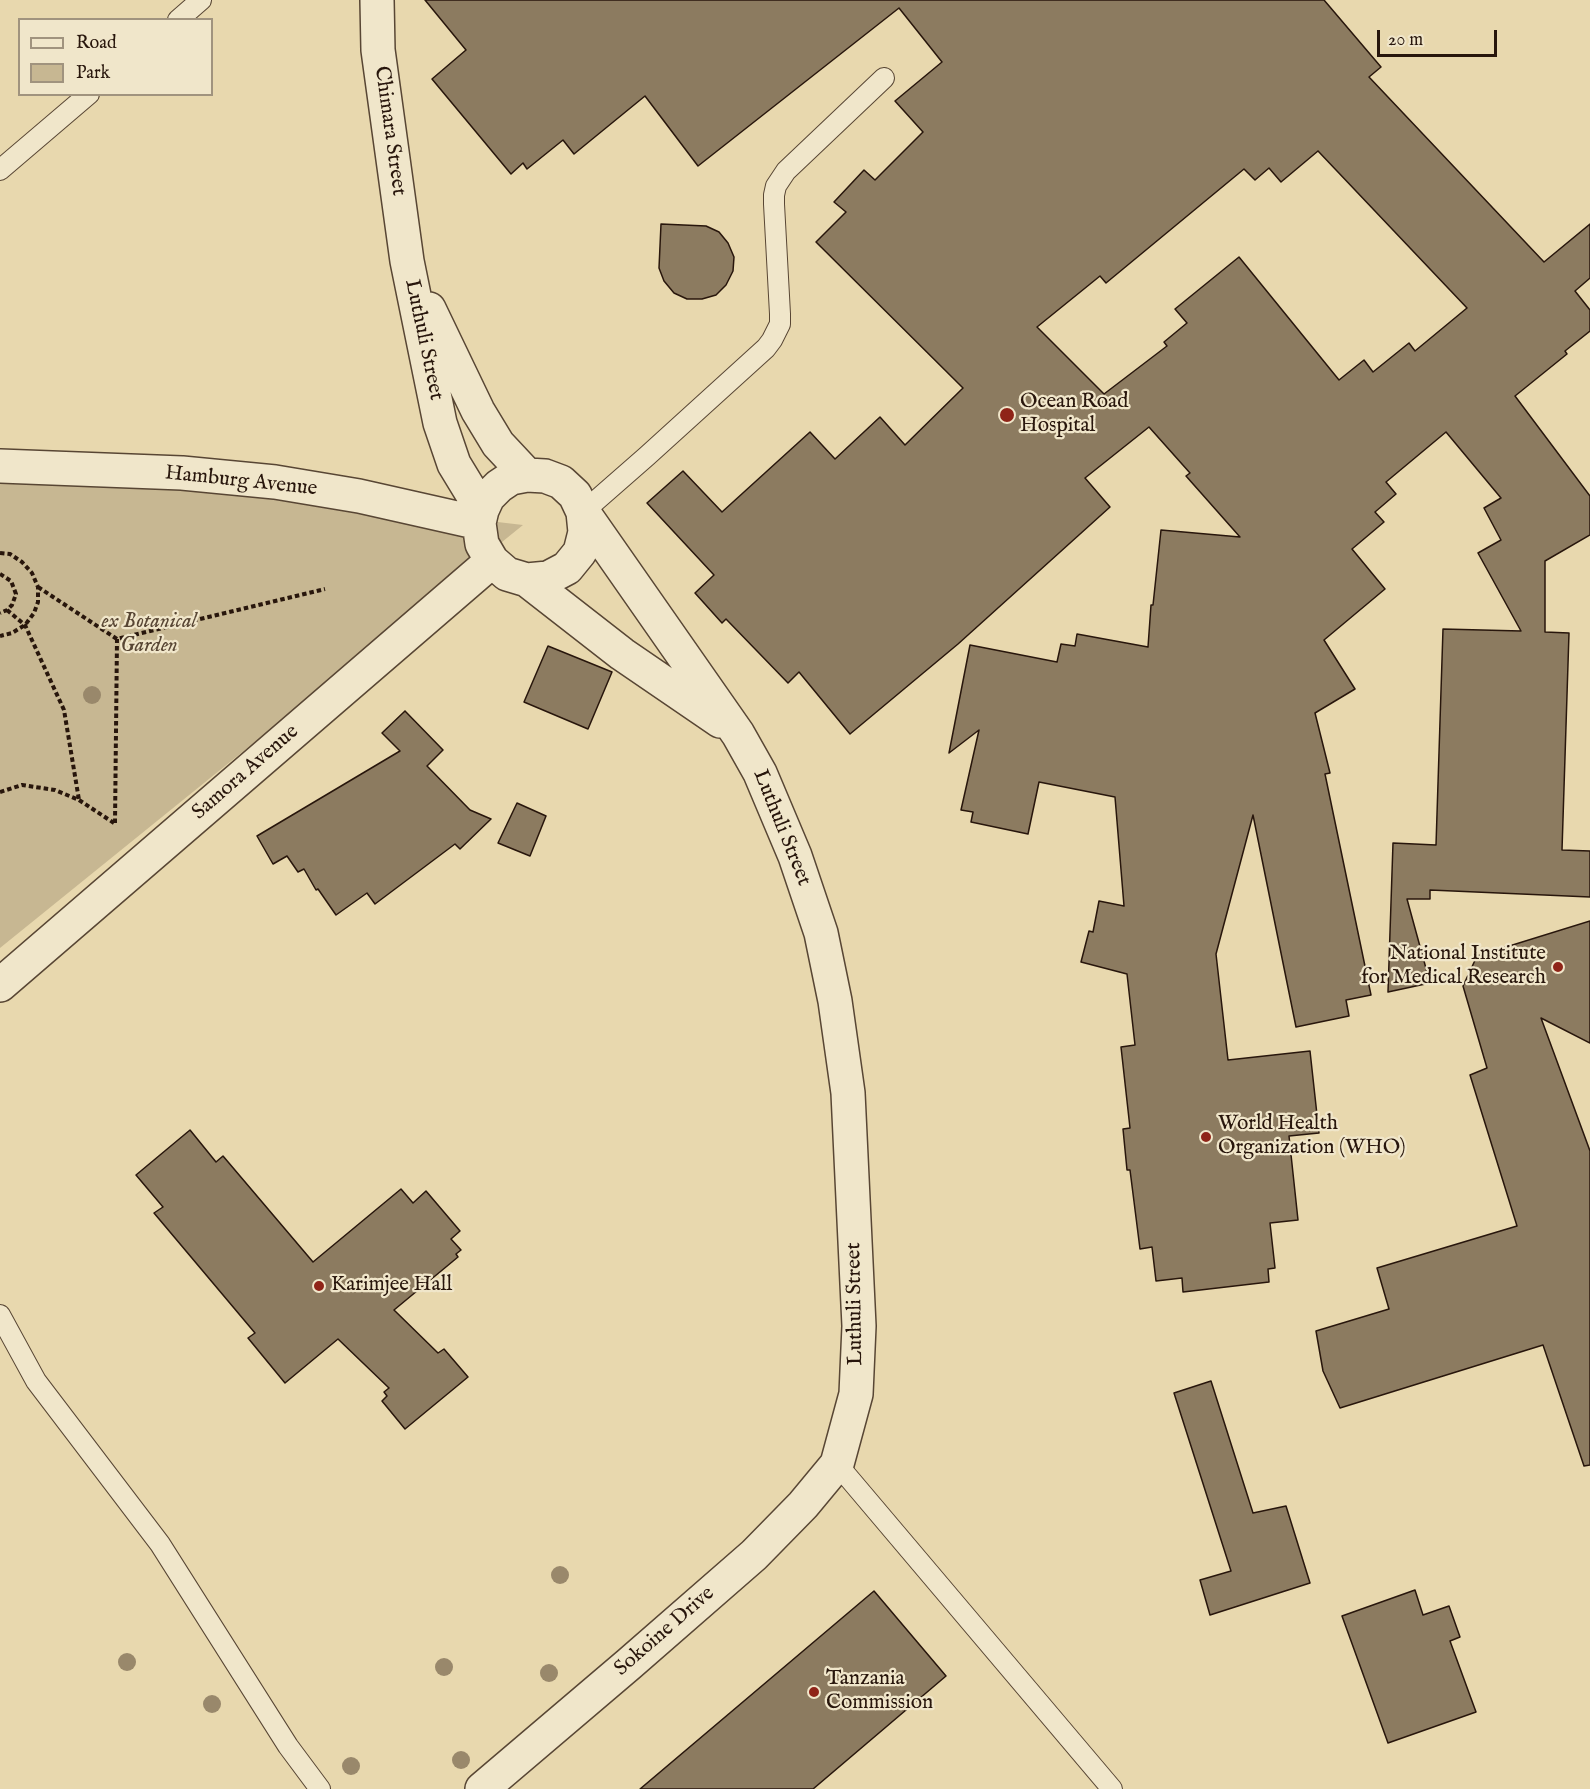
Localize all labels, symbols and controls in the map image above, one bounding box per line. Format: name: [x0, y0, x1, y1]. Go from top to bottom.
legend: [18, 18, 213, 96]
scale bar: [1380, 18, 1500, 56]
text: 20 m: [1388, 29, 1423, 52]
text: Road: [76, 32, 117, 55]
text: Park: [76, 62, 110, 85]
street label: Chimara Street: [367, 65, 411, 197]
street label: Luthuli Street: [398, 277, 448, 403]
place label: Ocean Road Hospital: [1020, 390, 1128, 440]
marker: Ocean Road Hospital: [998, 406, 1016, 424]
street label: Hamburg Avenue: [164, 461, 318, 503]
park label: ex Botanical Garden: [102, 610, 196, 660]
street label: Samora Avenue: [188, 720, 304, 826]
street label: Luthuli Street: [746, 766, 816, 890]
place label: National Institute for Medical Research: [1361, 942, 1546, 992]
marker: National Institute for Medical Research: [1551, 960, 1565, 974]
place label: World Health Organization (WHO): [1218, 1112, 1405, 1162]
marker: World Health Organization (WHO): [1199, 1130, 1213, 1144]
street label: Luthuli Street: [842, 1242, 870, 1366]
place label: Karimjee Hall: [331, 1273, 452, 1299]
marker: Karimjee Hall: [312, 1279, 326, 1293]
street label: Sokoine Drive: [610, 1582, 720, 1682]
place label: Tanzania Commission: [826, 1667, 933, 1717]
marker: Tanzania Commission: [807, 1685, 821, 1699]

